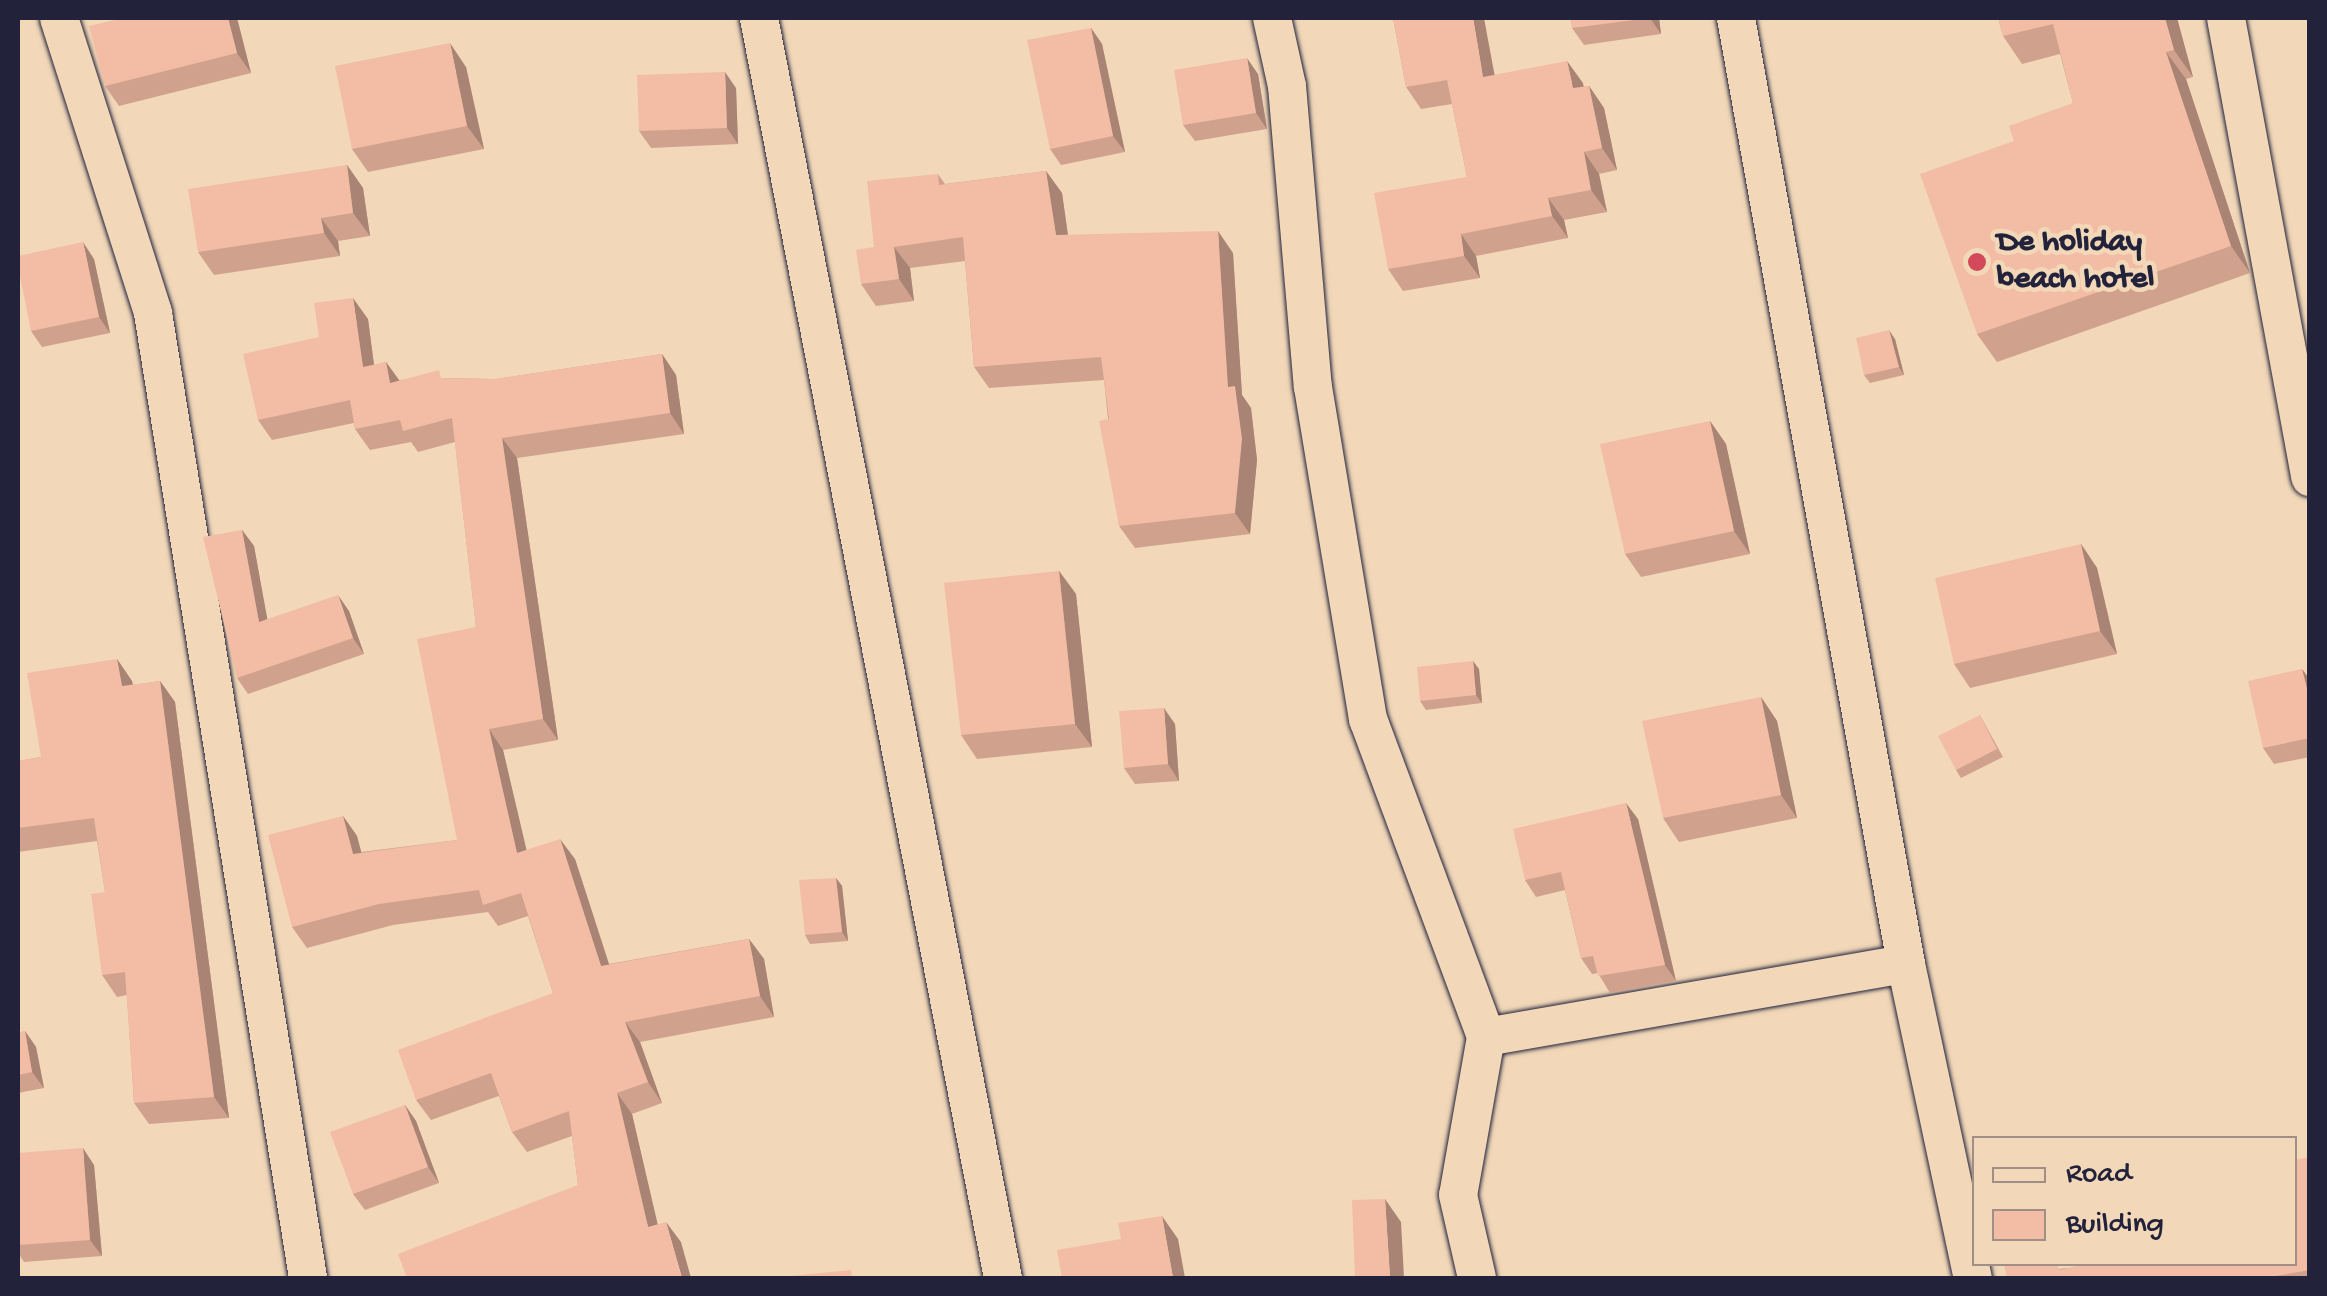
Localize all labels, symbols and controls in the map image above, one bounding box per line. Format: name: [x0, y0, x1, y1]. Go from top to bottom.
place label: De holiday beach hotel: [1997, 225, 2154, 300]
marker: De holiday beach hotel: [1966, 251, 1988, 273]
legend: [1972, 1136, 2297, 1266]
text: Road: [2066, 1158, 2132, 1193]
text: Building: [2066, 1208, 2164, 1243]

